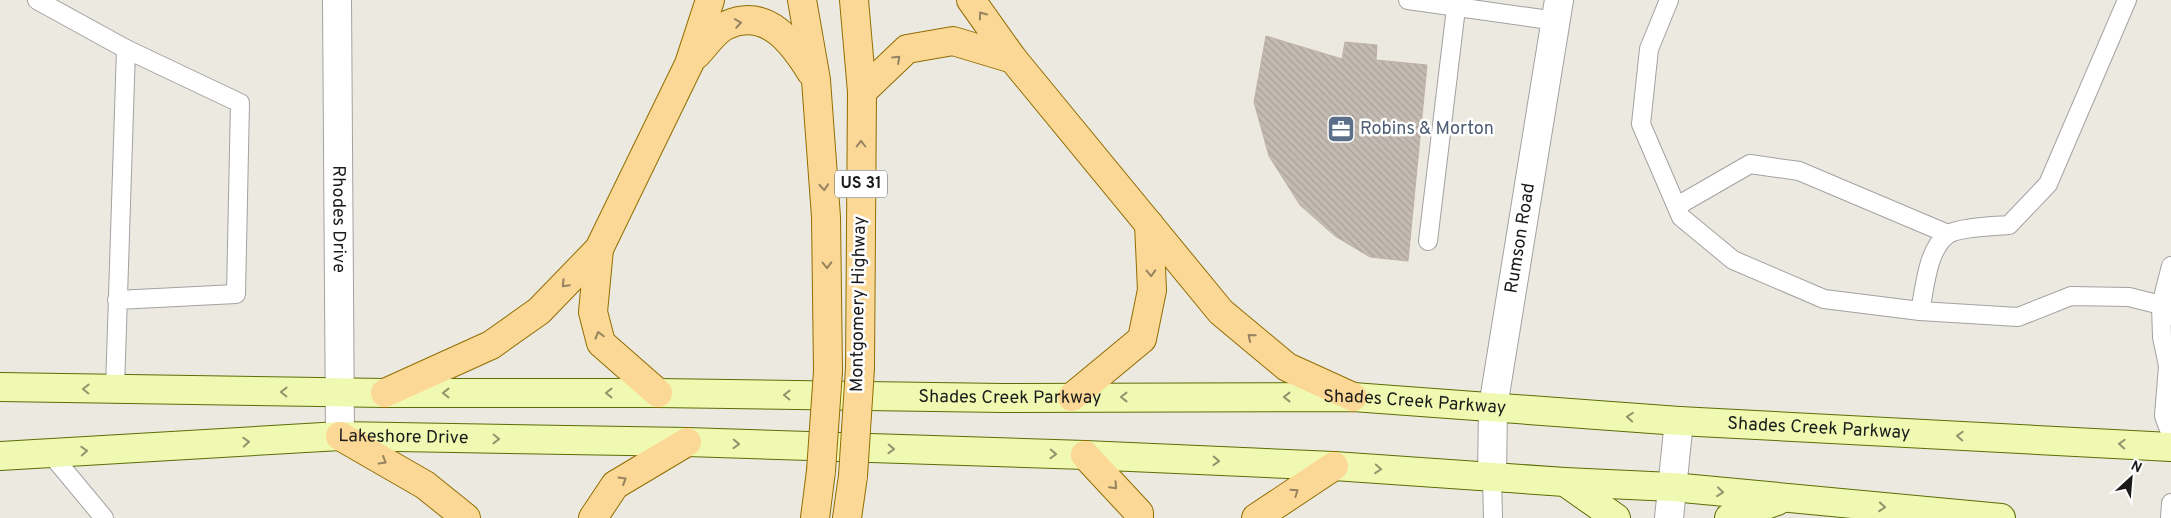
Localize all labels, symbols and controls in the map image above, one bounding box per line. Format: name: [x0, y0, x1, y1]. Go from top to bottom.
one-way arrow: [979, 12, 988, 21]
one-way arrow: [734, 18, 743, 28]
one-way arrow: [892, 56, 901, 65]
office icon: Robins & Morton: [1326, 114, 1356, 144]
place label: Robins & Morton: [1360, 118, 1494, 141]
one-way arrow: [856, 140, 866, 148]
street label: Rhodes Drive: [327, 165, 350, 273]
road number: US 31: [835, 170, 887, 198]
street label: Rumson Road: [1500, 181, 1541, 295]
one-way arrow: [819, 184, 830, 192]
street label: Montgomery Highway: [846, 216, 872, 392]
one-way arrow: [822, 262, 832, 270]
one-way arrow: [1146, 270, 1156, 277]
one-way arrow: [562, 278, 571, 287]
one-way arrow: [595, 332, 605, 340]
one-way arrow: [1248, 334, 1257, 343]
one-way arrow: [82, 384, 90, 394]
street label: Shades Creek Parkway: [918, 385, 1102, 410]
street label: Shades Creek Parkway: [1323, 385, 1507, 420]
one-way arrow: [280, 386, 288, 397]
one-way arrow: [442, 388, 450, 398]
one-way arrow: [605, 388, 612, 398]
one-way arrow: [782, 390, 790, 400]
one-way arrow: [1120, 392, 1128, 402]
one-way arrow: [1282, 392, 1290, 402]
one-way arrow: [1626, 412, 1634, 423]
street label: Shades Creek Parkway: [1727, 412, 1911, 445]
street label: Lakeshore Drive: [338, 424, 469, 450]
one-way arrow: [1956, 430, 1964, 441]
one-way arrow: [492, 434, 500, 445]
one-way arrow: [242, 436, 250, 447]
one-way arrow: [732, 439, 740, 450]
one-way arrow: [2118, 439, 2126, 450]
one-way arrow: [887, 444, 895, 455]
one-way arrow: [80, 445, 88, 456]
one-way arrow: [1050, 449, 1057, 459]
north arrow: [2106, 453, 2156, 503]
one-way arrow: [377, 454, 386, 464]
one-way arrow: [1212, 455, 1220, 466]
text: N: [2128, 458, 2144, 478]
one-way arrow: [1374, 463, 1382, 474]
one-way arrow: [617, 477, 626, 487]
one-way arrow: [1108, 480, 1117, 489]
one-way arrow: [1716, 486, 1724, 497]
one-way arrow: [1289, 489, 1299, 498]
one-way arrow: [1878, 501, 1886, 512]

